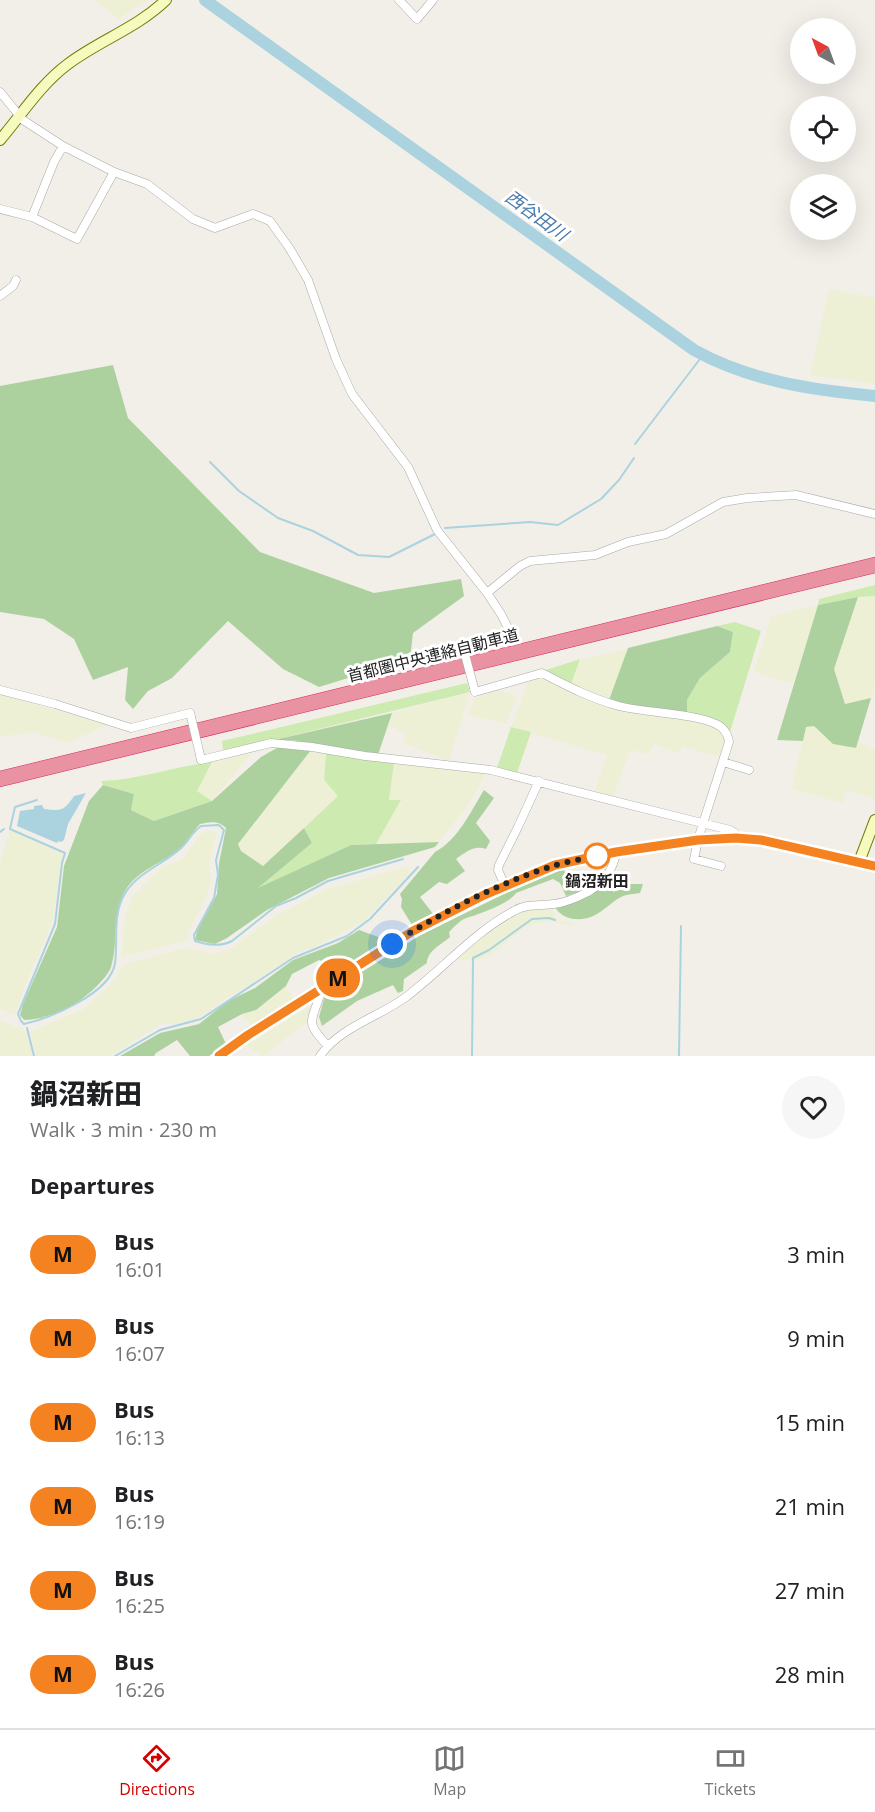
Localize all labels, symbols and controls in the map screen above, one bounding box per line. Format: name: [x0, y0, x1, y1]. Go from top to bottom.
north arrow: [790, 18, 856, 84]
map controls: [790, 18, 856, 240]
button: locate: [790, 96, 856, 162]
button: layers: [790, 174, 856, 240]
water label: 西谷田川: [501, 184, 575, 247]
street label: 首都圏中央連絡自動車道: [345, 623, 521, 687]
marker: 鍋沼新田: [584, 843, 610, 869]
place label: 鍋沼新田: [565, 870, 629, 892]
your location: [377, 929, 407, 959]
line badge: M: [318, 958, 358, 998]
text: M: [328, 964, 348, 992]
text: 鍋沼新田: [30, 1074, 142, 1112]
button: heart: [782, 1076, 845, 1139]
text: Walk · 3 min · 230 m: [30, 1116, 217, 1143]
text: Departures: [30, 1170, 154, 1200]
text: Bus: [114, 1226, 154, 1256]
text: 3 min: [787, 1239, 845, 1269]
text: M: [53, 1240, 73, 1268]
text: 16:01: [114, 1256, 165, 1283]
text: Bus: [114, 1310, 154, 1340]
text: 9 min: [787, 1323, 845, 1353]
text: M: [53, 1324, 73, 1352]
text: 16:07: [114, 1340, 165, 1367]
text: Bus: [114, 1394, 154, 1424]
text: 15 min: [775, 1407, 845, 1437]
text: M: [53, 1408, 73, 1436]
text: 16:13: [114, 1424, 165, 1451]
text: Bus: [114, 1478, 154, 1508]
text: 21 min: [775, 1491, 845, 1521]
text: M: [53, 1492, 73, 1520]
text: 16:19: [114, 1508, 165, 1535]
text: Bus: [114, 1562, 154, 1592]
text: 27 min: [775, 1575, 845, 1605]
text: M: [53, 1576, 73, 1604]
text: 16:25: [114, 1592, 165, 1619]
text: Bus: [114, 1646, 154, 1676]
text: 28 min: [775, 1659, 845, 1689]
text: M: [53, 1660, 73, 1688]
text: 16:26: [114, 1676, 165, 1703]
tab: Directions: [119, 1742, 195, 1800]
tab: Map: [433, 1742, 466, 1800]
tab: Tickets: [705, 1742, 756, 1800]

